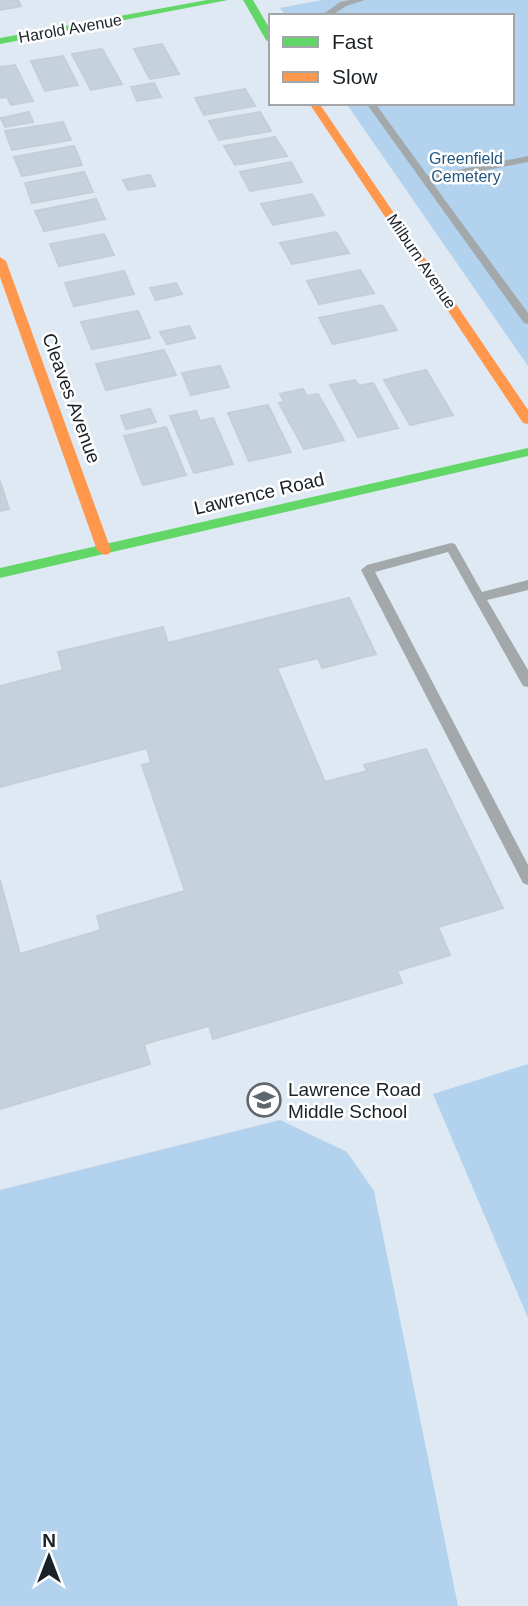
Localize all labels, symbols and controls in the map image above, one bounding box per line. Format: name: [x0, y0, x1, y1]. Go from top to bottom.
street label: Harold Avenue: [17, 11, 123, 46]
legend: [269, 14, 514, 105]
text: Fast: [332, 30, 373, 53]
text: Slow: [332, 65, 378, 88]
park label: Greenfield Cemetery: [429, 150, 503, 185]
street label: Milburn Avenue: [384, 211, 459, 312]
street label: Cleaves Avenue: [38, 330, 105, 466]
street label: Lawrence Road: [192, 468, 326, 519]
place label: Lawrence Road Middle School: [288, 1079, 421, 1122]
school or university icon: Lawrence Road Middle School: [245, 1081, 283, 1119]
north arrow: [14, 1522, 84, 1592]
text: N: [42, 1530, 56, 1551]

